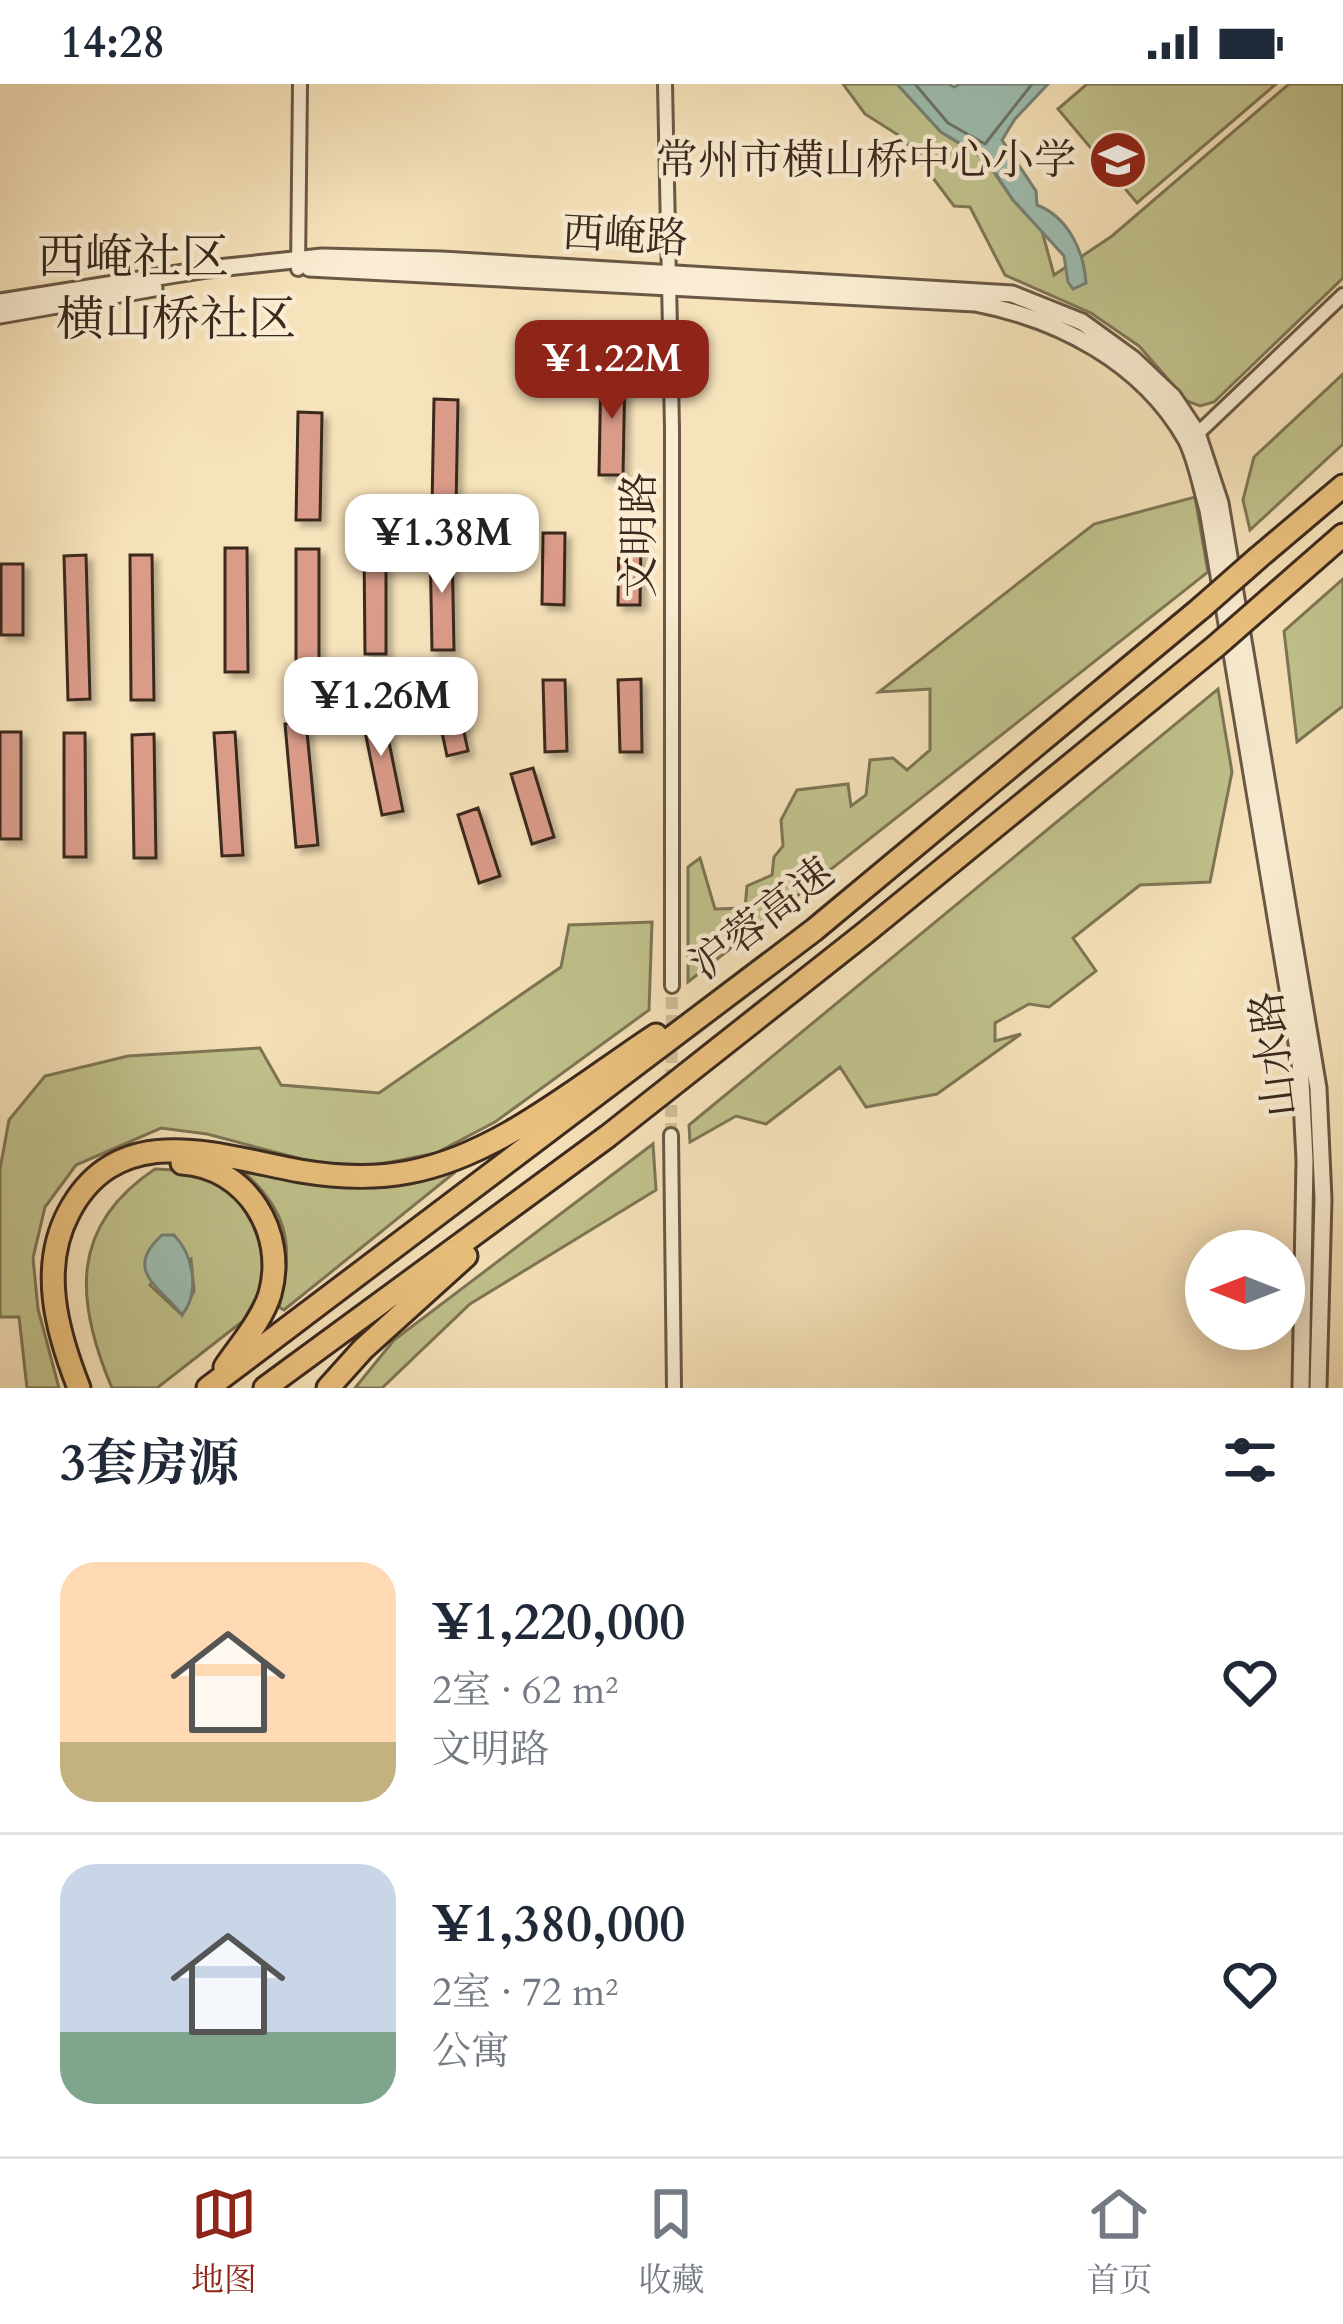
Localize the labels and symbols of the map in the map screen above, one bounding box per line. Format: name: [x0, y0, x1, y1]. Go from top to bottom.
school or university icon: 常州市横山桥中心小学: [1087, 129, 1149, 191]
place label: 常州市横山桥中心小学: [656, 132, 1076, 189]
street label: 西崦路: [561, 204, 689, 268]
district label: 西崦社区: [37, 225, 229, 290]
district label: 横山桥社区: [56, 287, 296, 352]
pin: ¥1.22M: [514, 320, 710, 422]
street label: 文明路: [611, 472, 668, 598]
pin: ¥1.38M: [344, 494, 540, 596]
pin: ¥1.26M: [283, 657, 479, 759]
street label: 沪蓉高速: [678, 845, 846, 993]
street label: 山水路: [1238, 988, 1310, 1120]
north arrow: [1185, 1230, 1305, 1350]

